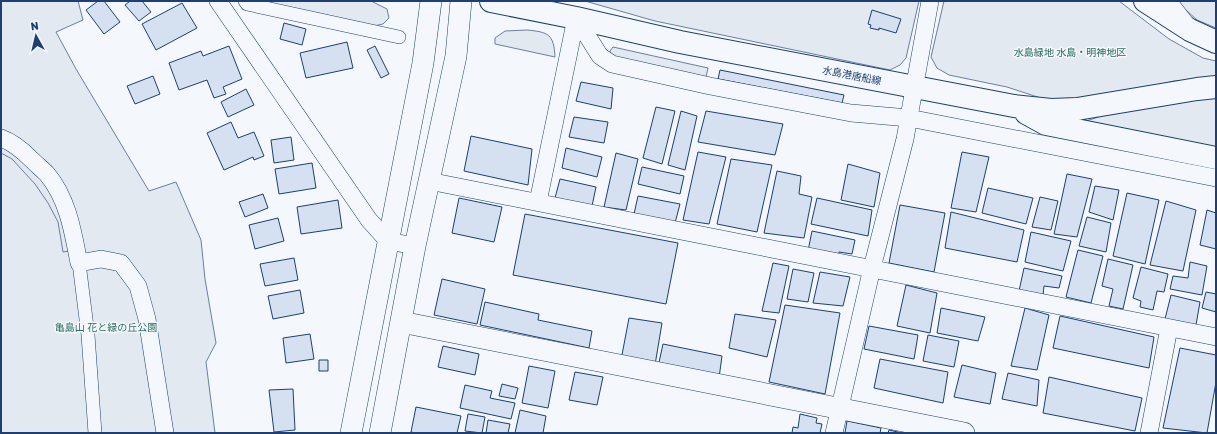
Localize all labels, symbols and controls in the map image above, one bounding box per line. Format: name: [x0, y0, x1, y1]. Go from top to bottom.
north arrow: [16, 16, 56, 56]
text: N: [30, 20, 40, 34]
park label: 水島緑地 水島・明神地区: [1014, 47, 1126, 59]
street label: 水島港唐船線: [821, 64, 882, 88]
park label: 亀島山 花と緑の丘公園: [55, 322, 157, 334]

